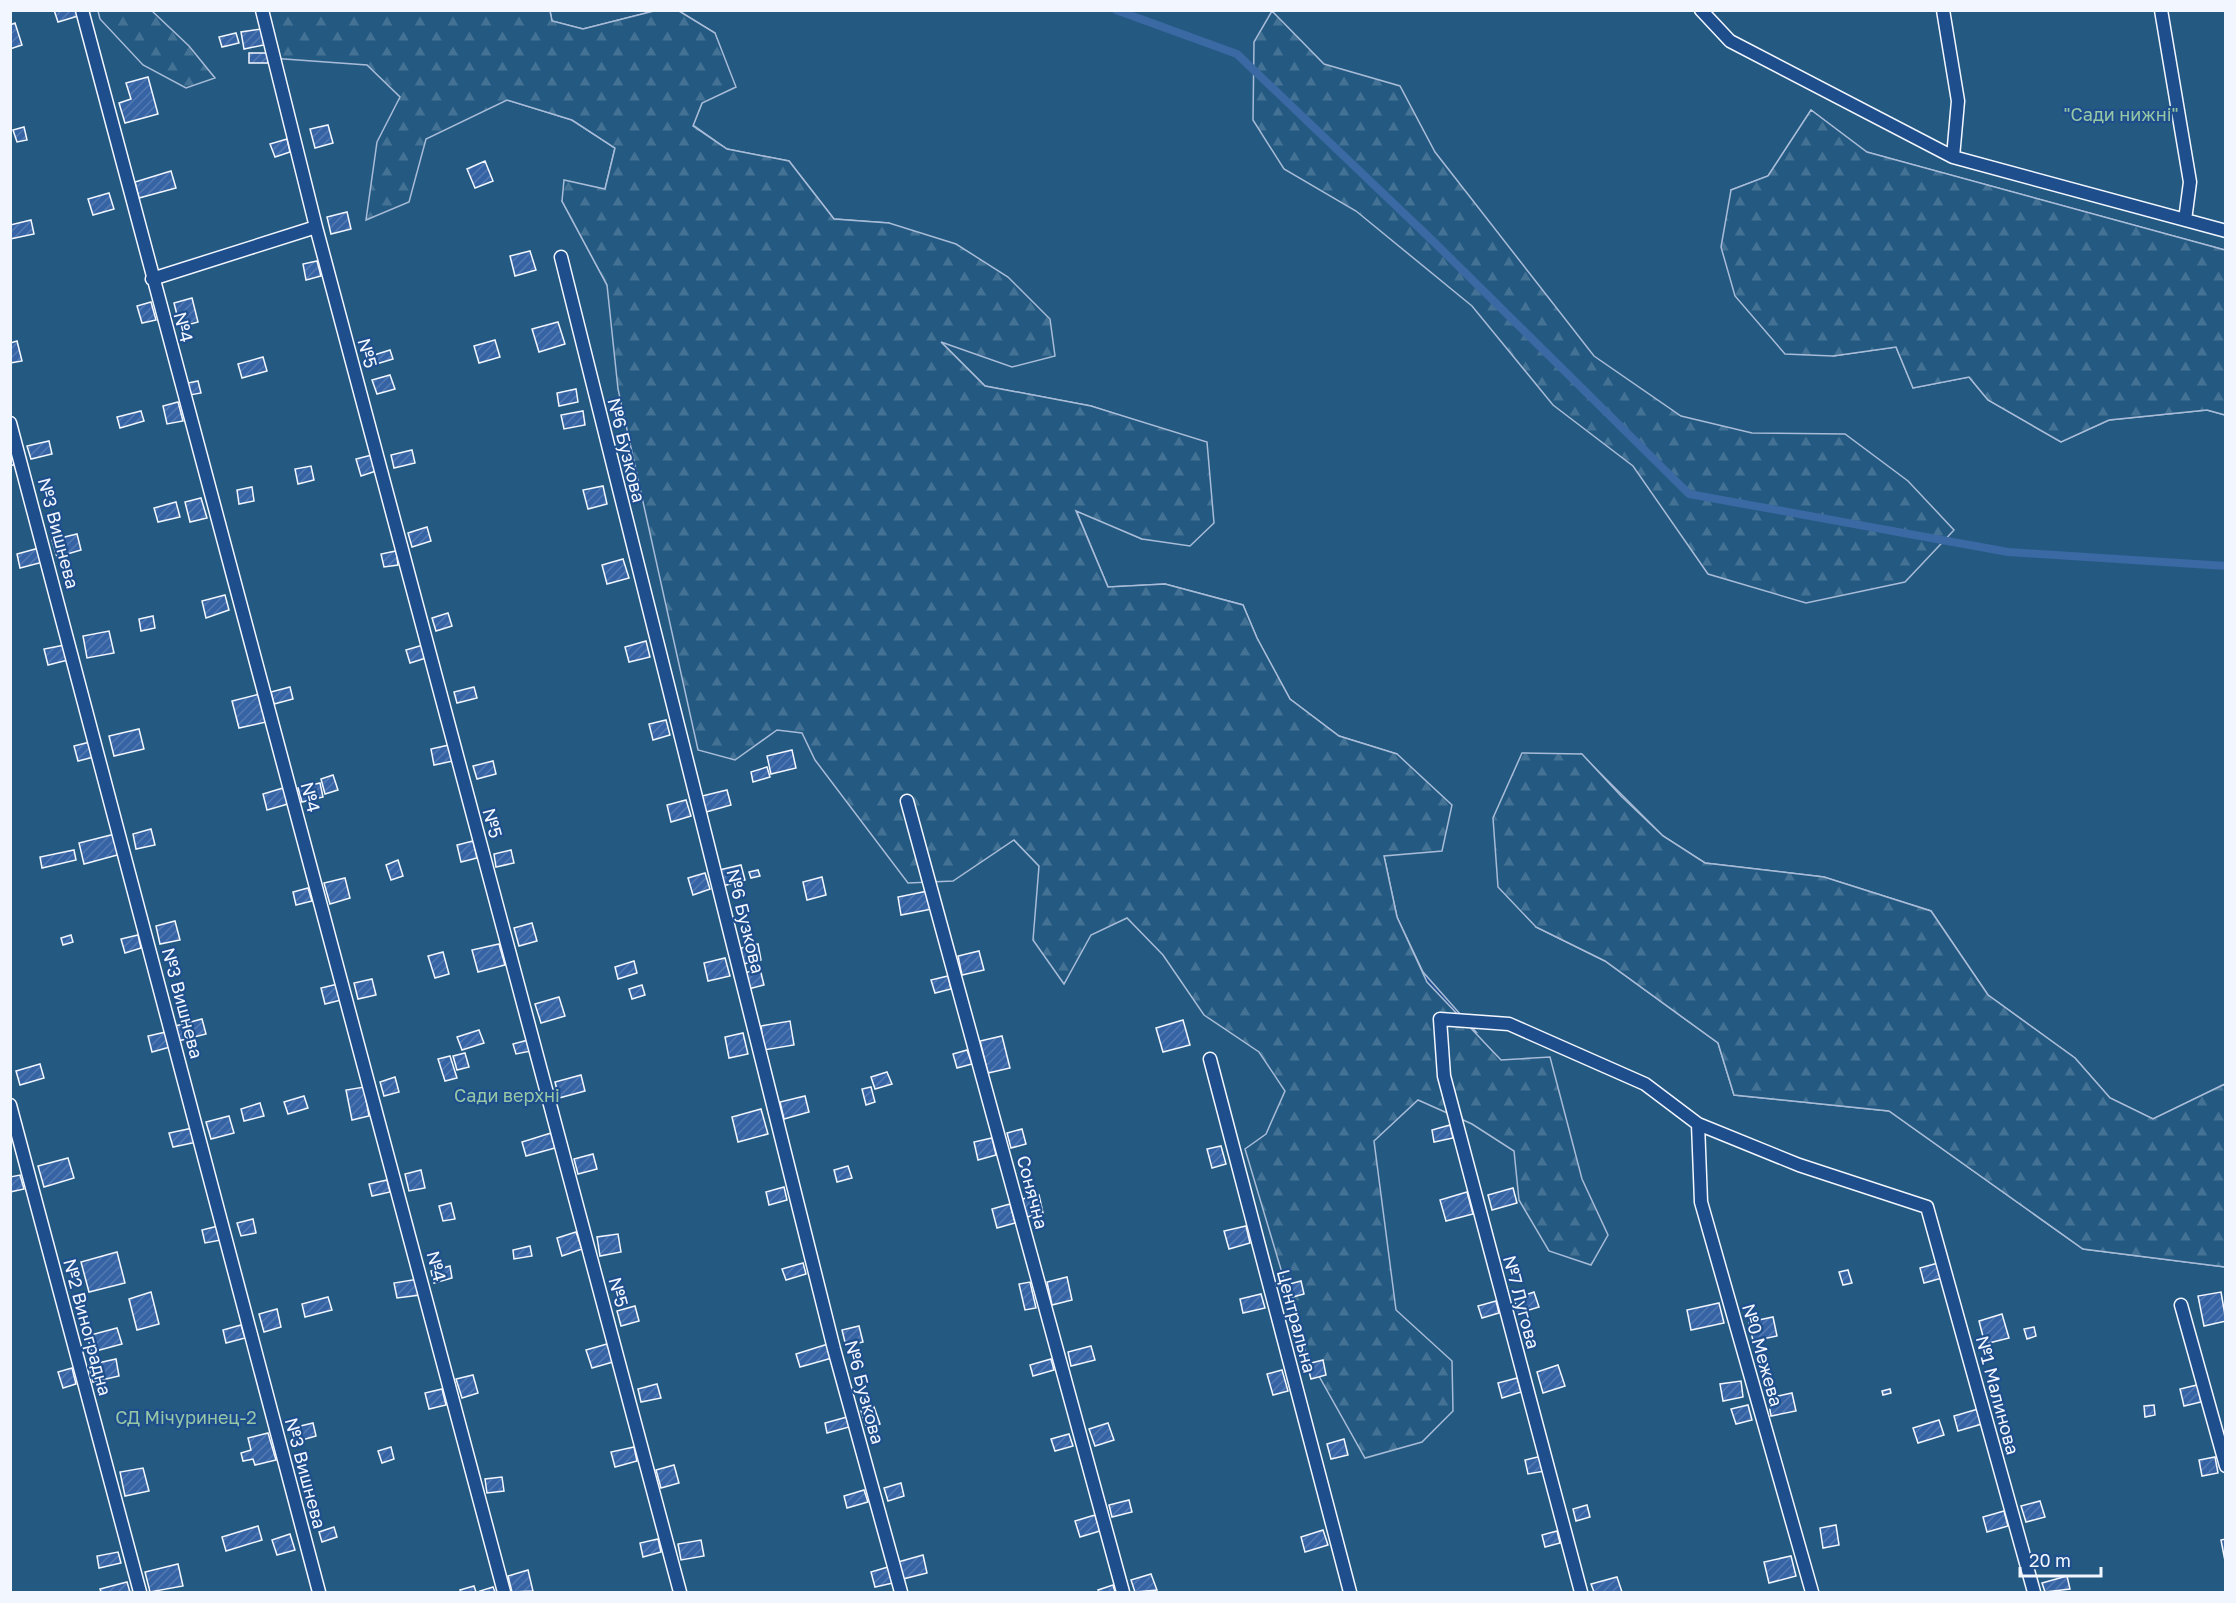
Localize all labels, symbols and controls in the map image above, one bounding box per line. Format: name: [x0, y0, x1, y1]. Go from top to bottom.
park label: "Сади нижні": [2064, 103, 2178, 125]
street label: №4: [169, 309, 199, 345]
street label: №5: [353, 336, 383, 370]
street label: №6 Бузкова: [603, 396, 651, 504]
street label: №3 Вишнева: [34, 475, 84, 591]
street label: №4: [296, 779, 326, 815]
street label: №5: [478, 806, 508, 840]
street label: №6 Бузкова: [722, 867, 770, 975]
street label: №3 Вишнева: [158, 945, 208, 1061]
park label: Сади верхні: [454, 1084, 560, 1106]
street label: Сонячна: [1013, 1153, 1053, 1231]
street label: №4: [422, 1248, 452, 1284]
street label: №7 Лугова: [1499, 1253, 1545, 1351]
street label: №2 Виноградна: [59, 1256, 117, 1398]
street label: Центральна: [1273, 1267, 1321, 1375]
street label: №5: [604, 1275, 634, 1309]
street label: №0 Межева: [1738, 1301, 1788, 1409]
street label: №1 Малинова: [1972, 1333, 2024, 1457]
street label: №6 Бузкова: [841, 1338, 889, 1446]
park label: СД Мічуринец-2: [115, 1406, 257, 1428]
street label: №3 Вишнева: [281, 1415, 331, 1531]
scale bar: [2020, 1540, 2101, 1578]
text: 20 m: [2029, 1549, 2071, 1571]

